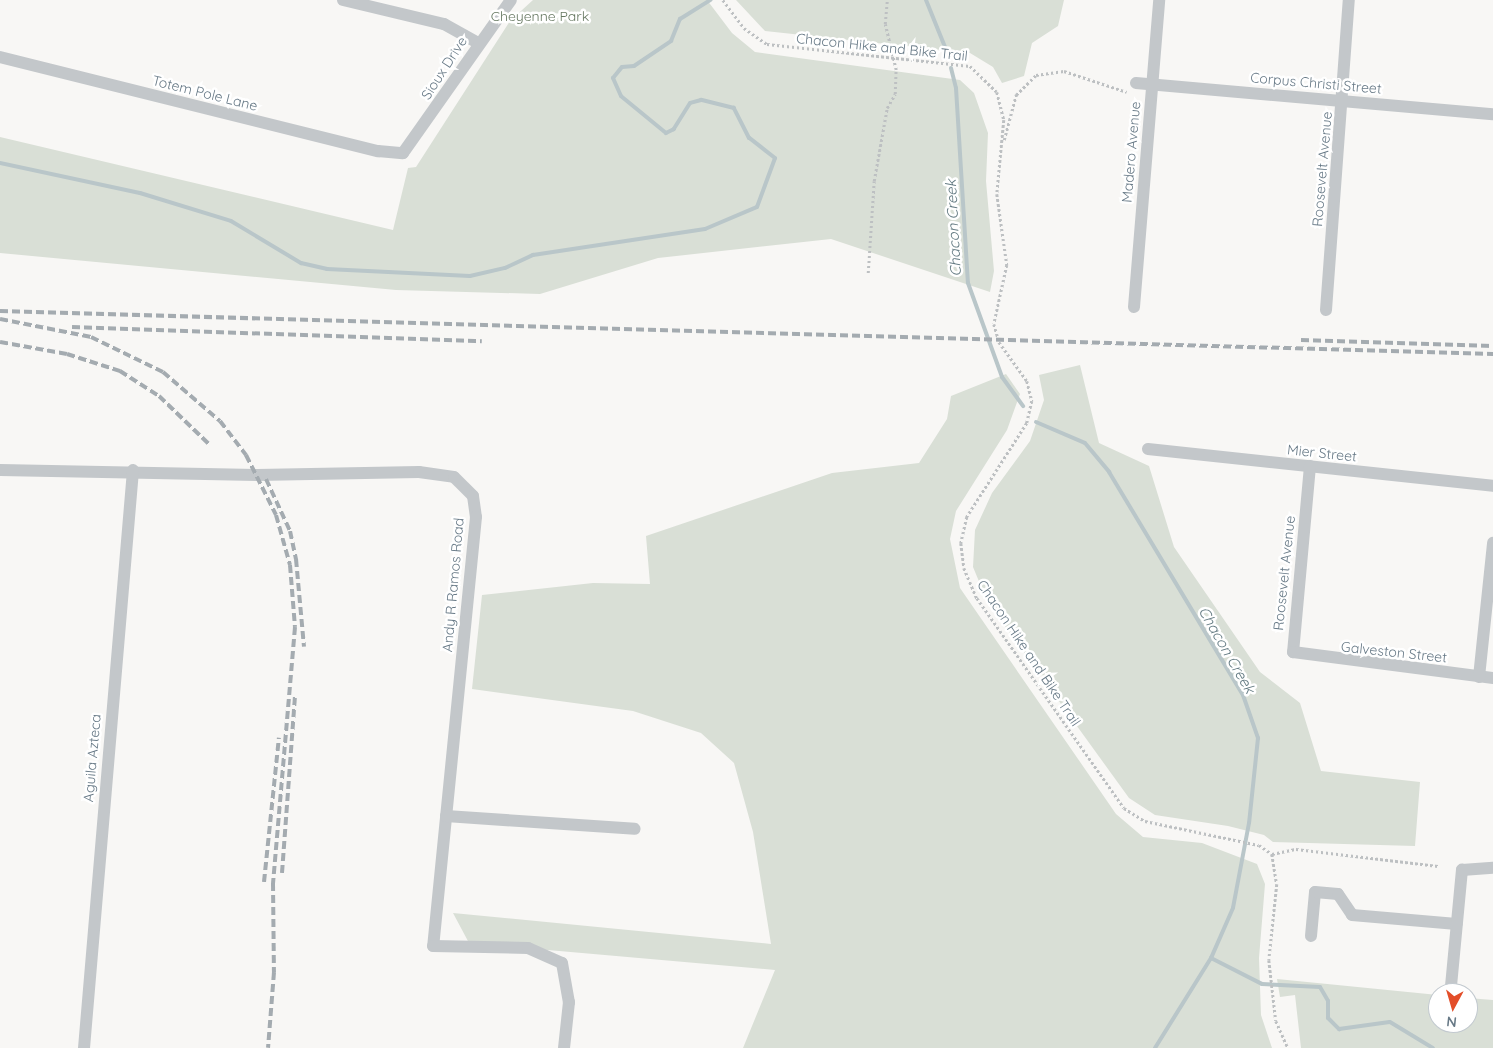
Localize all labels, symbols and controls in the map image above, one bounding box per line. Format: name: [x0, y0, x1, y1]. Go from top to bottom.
park label: Cheyenne Park: [491, 8, 589, 24]
street label: Chacon Hike and Bike Trail: [795, 30, 969, 64]
street label: Sioux Drive: [417, 33, 471, 103]
street label: Corpus Christi Street: [1250, 69, 1382, 97]
street label: Totem Pole Lane: [151, 72, 259, 114]
street label: Madero Avenue: [1118, 101, 1144, 203]
street label: Roosevelt Avenue: [1309, 111, 1335, 227]
water label: Chacon Creek: [941, 179, 965, 277]
street label: Mier Street: [1286, 441, 1358, 465]
street label: Roosevelt Avenue: [1270, 515, 1298, 631]
street label: Andy R Ramos Road: [439, 517, 467, 653]
street label: Chacon Hike and Bike Trail: [974, 577, 1084, 729]
water label: Chacon Creek: [1195, 603, 1259, 697]
street label: Galveston Street: [1340, 638, 1448, 666]
street label: Aguila Azteca: [80, 713, 104, 803]
north arrow: [1428, 983, 1478, 1033]
text: N: [1445, 1012, 1458, 1031]

